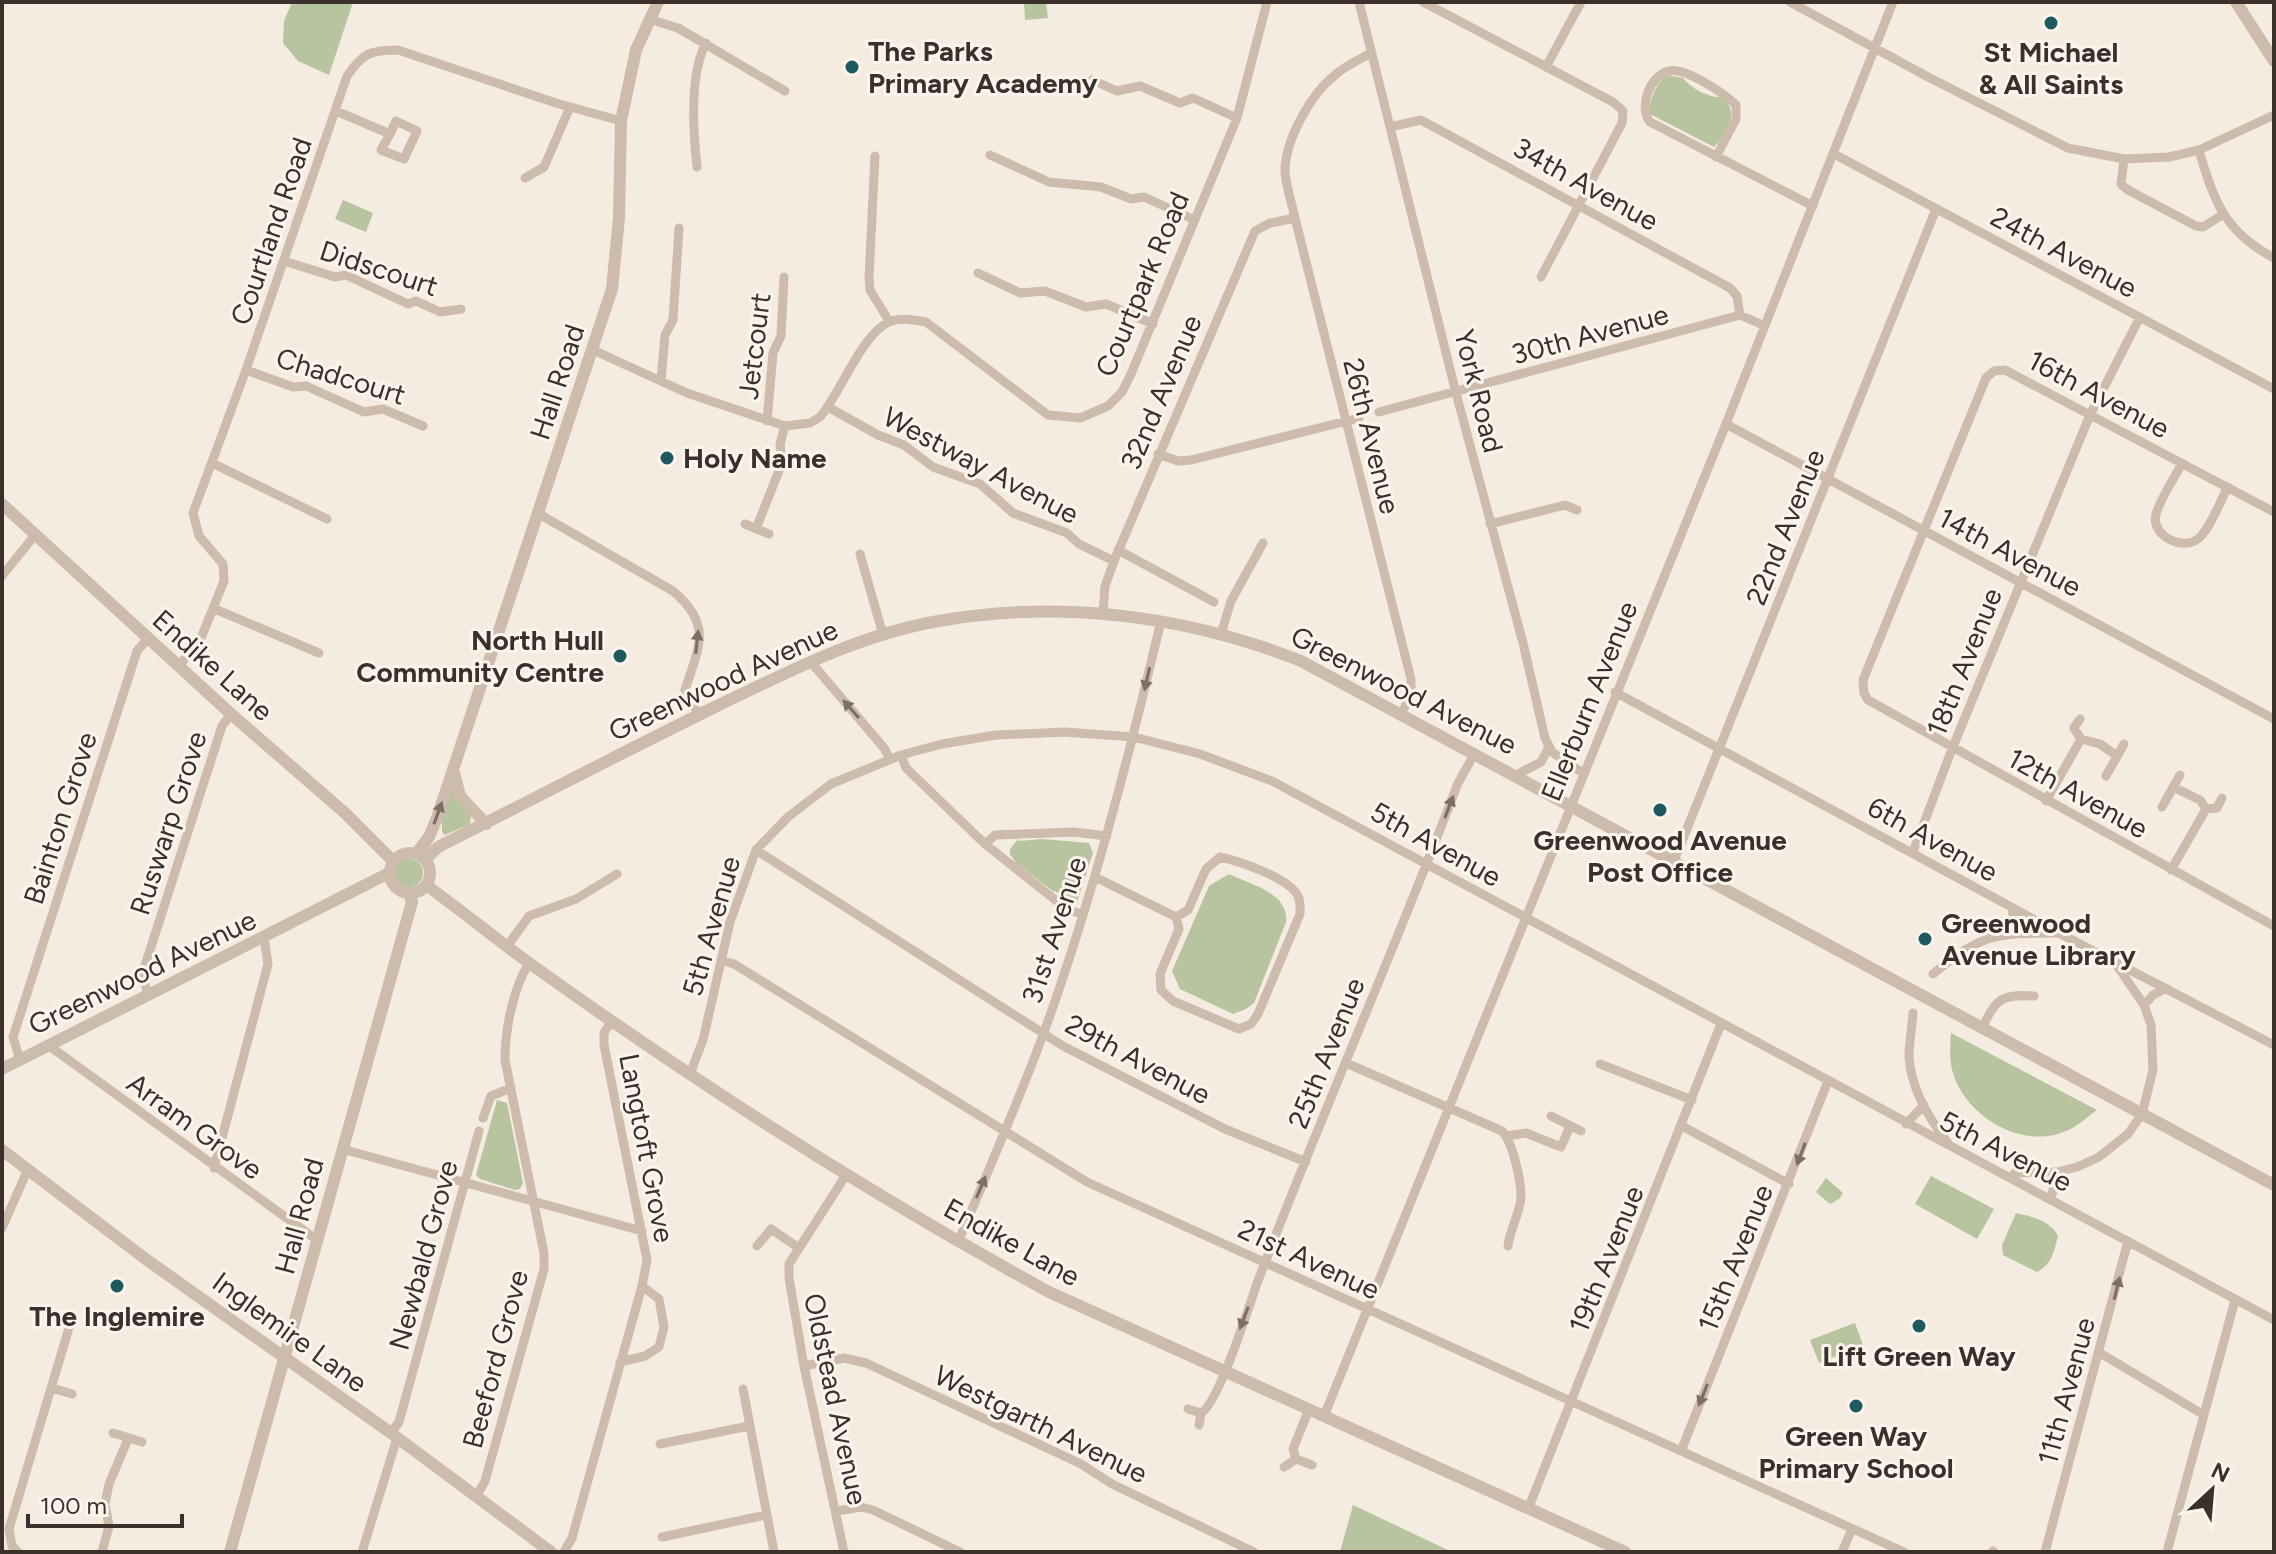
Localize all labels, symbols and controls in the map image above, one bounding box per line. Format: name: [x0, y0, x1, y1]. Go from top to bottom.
marker: St Michael & All Saints: [2042, 14, 2060, 32]
place label: The Parks Primary Academy: [868, 34, 1099, 100]
place label: St Michael & All Saints: [1979, 35, 2123, 101]
marker: The Parks Primary Academy: [843, 58, 861, 76]
street label: 34th Avenue: [1508, 130, 1664, 238]
street label: Courtland Road: [223, 133, 319, 329]
street label: Courtpark Road: [1088, 187, 1196, 381]
street label: 24th Avenue: [1985, 199, 2143, 305]
street label: Didscourt: [316, 233, 442, 303]
street label: Jetcourt: [731, 291, 777, 401]
street label: 30th Avenue: [1508, 297, 1672, 371]
street label: 32nd Avenue: [1113, 310, 1209, 474]
street label: Hall Road: [522, 320, 592, 444]
street label: York Road: [1447, 326, 1511, 456]
street label: Chadcourt: [272, 340, 410, 412]
street label: 16th Avenue: [2022, 343, 2176, 445]
street label: 26th Avenue: [1336, 355, 1408, 517]
street label: Westway Avenue: [877, 399, 1085, 531]
place label: Holy Name: [683, 441, 826, 475]
street label: 22nd Avenue: [1738, 444, 1832, 610]
marker: Holy Name: [658, 449, 676, 467]
street label: 14th Avenue: [1933, 500, 2087, 604]
street label: 18th Avenue: [1919, 583, 2009, 741]
street label: Ellerburn Avenue: [1533, 596, 1645, 806]
street label: Endike Lane: [146, 602, 280, 728]
street label: Greenwood Avenue: [603, 612, 843, 748]
street label: Greenwood Avenue: [1285, 618, 1523, 762]
place label: North Hull Community Centre: [356, 623, 604, 689]
one-way arrow: [691, 630, 704, 655]
marker: North Hull Community Centre: [611, 647, 629, 665]
one-way arrow: [1140, 666, 1153, 691]
one-way arrow: [843, 699, 860, 719]
street label: Ruswarp Grove: [122, 727, 214, 919]
street label: Bainton Grove: [16, 728, 104, 908]
street label: 12th Avenue: [2002, 741, 2154, 845]
street label: 6th Avenue: [1862, 789, 2004, 889]
street label: 5th Avenue: [1365, 794, 1507, 894]
one-way arrow: [1443, 795, 1456, 819]
one-way arrow: [432, 801, 445, 825]
marker: Greenwood Avenue Post Office: [1651, 801, 1669, 819]
place label: Greenwood Avenue Post Office: [1533, 823, 1787, 889]
street label: 5th Avenue: [675, 852, 747, 1000]
street label: 31st Avenue: [1014, 852, 1094, 1008]
street label: Greenwood Avenue: [23, 902, 261, 1042]
place label: Greenwood Avenue Library: [1941, 906, 2137, 972]
marker: Greenwood Avenue Library: [1916, 930, 1934, 948]
street label: 25th Avenue: [1280, 973, 1372, 1133]
street label: 29th Avenue: [1060, 1007, 1216, 1111]
street label: Langtoft Grove: [612, 1051, 682, 1245]
street label: Arram Grove: [121, 1066, 269, 1186]
street label: 5th Avenue: [1934, 1103, 2078, 1199]
one-way arrow: [1794, 1142, 1807, 1166]
street label: Hall Road: [267, 1154, 331, 1278]
street label: Newbald Grove: [381, 1156, 465, 1354]
one-way arrow: [975, 1175, 988, 1199]
street label: 15th Avenue: [1690, 1180, 1780, 1336]
street label: 19th Avenue: [1561, 1181, 1651, 1337]
street label: Endike Lane: [938, 1191, 1086, 1293]
street label: 21st Avenue: [1233, 1211, 1385, 1307]
street label: Inglemire Lane: [206, 1265, 374, 1399]
street label: Beeford Grove: [455, 1266, 535, 1452]
one-way arrow: [2111, 1275, 2123, 1300]
marker: The Inglemire: [108, 1277, 126, 1295]
street label: Oldstead Avenue: [797, 1290, 875, 1508]
place label: The Inglemire: [29, 1299, 205, 1333]
one-way arrow: [1238, 1306, 1250, 1330]
street label: 11th Avenue: [2030, 1314, 2102, 1468]
marker: Lift Green Way: [1910, 1317, 1928, 1335]
place label: Lift Green Way: [1822, 1339, 2017, 1373]
street label: Westgarth Avenue: [929, 1358, 1153, 1490]
one-way arrow: [1697, 1383, 1710, 1407]
marker: Green Way Primary School: [1847, 1397, 1865, 1415]
place label: Green Way Primary School: [1758, 1419, 1954, 1485]
north arrow: [2172, 1450, 2252, 1530]
text: N: [2207, 1457, 2234, 1488]
scale bar: [28, 1478, 182, 1528]
text: 100 m: [40, 1491, 107, 1520]

